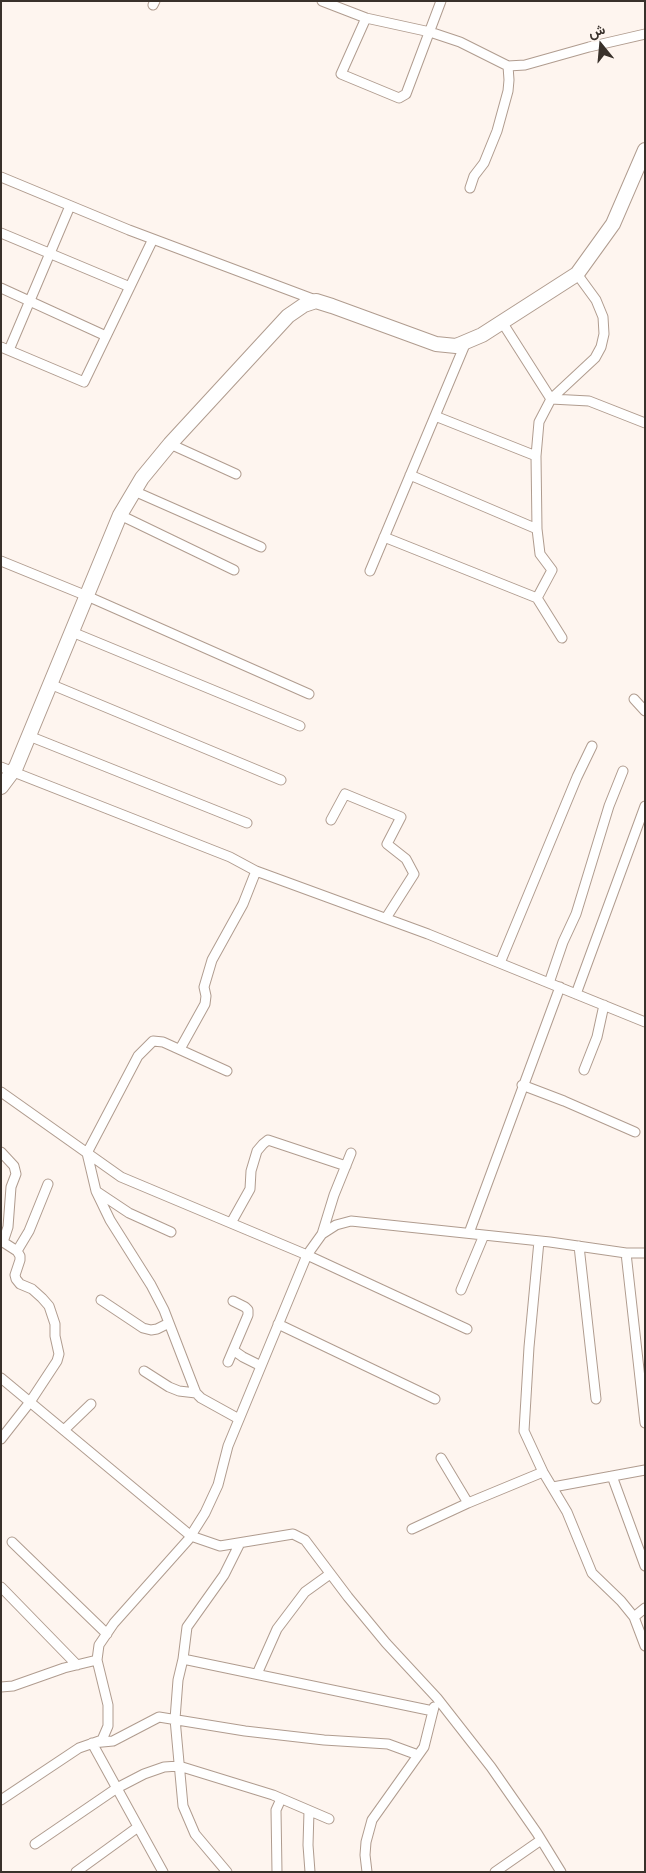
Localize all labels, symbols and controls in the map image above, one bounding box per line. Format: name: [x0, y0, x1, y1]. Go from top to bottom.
north arrow: [576, 20, 626, 70]
text: ش: [586, 20, 607, 42]

